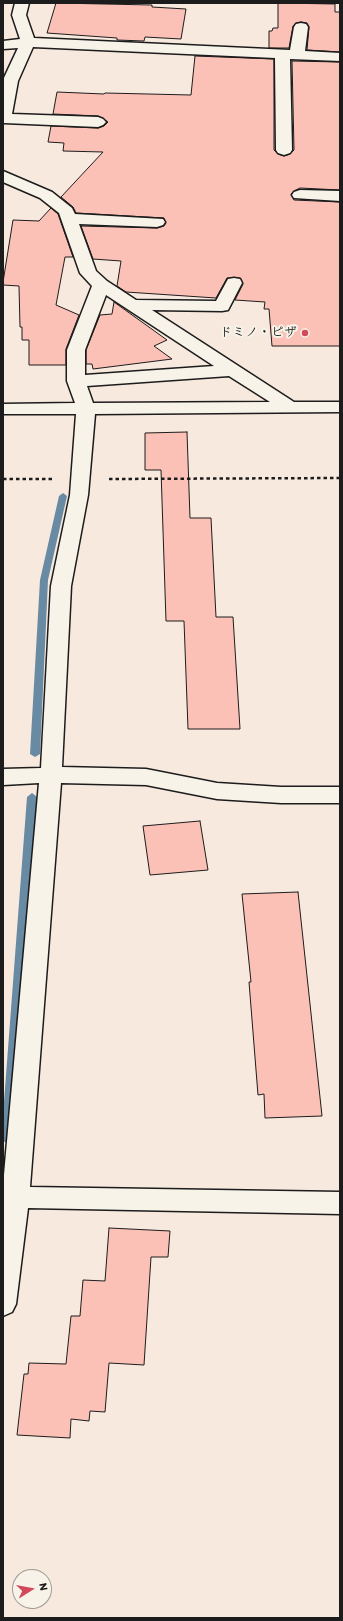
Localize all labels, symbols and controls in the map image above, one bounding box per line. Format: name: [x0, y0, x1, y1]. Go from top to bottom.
place label: ドミノ・ピザ: [219, 325, 297, 341]
marker: ドミノ・ピザ: [300, 328, 310, 338]
north arrow: [12, 1569, 52, 1609]
text: N: [36, 1582, 50, 1592]

